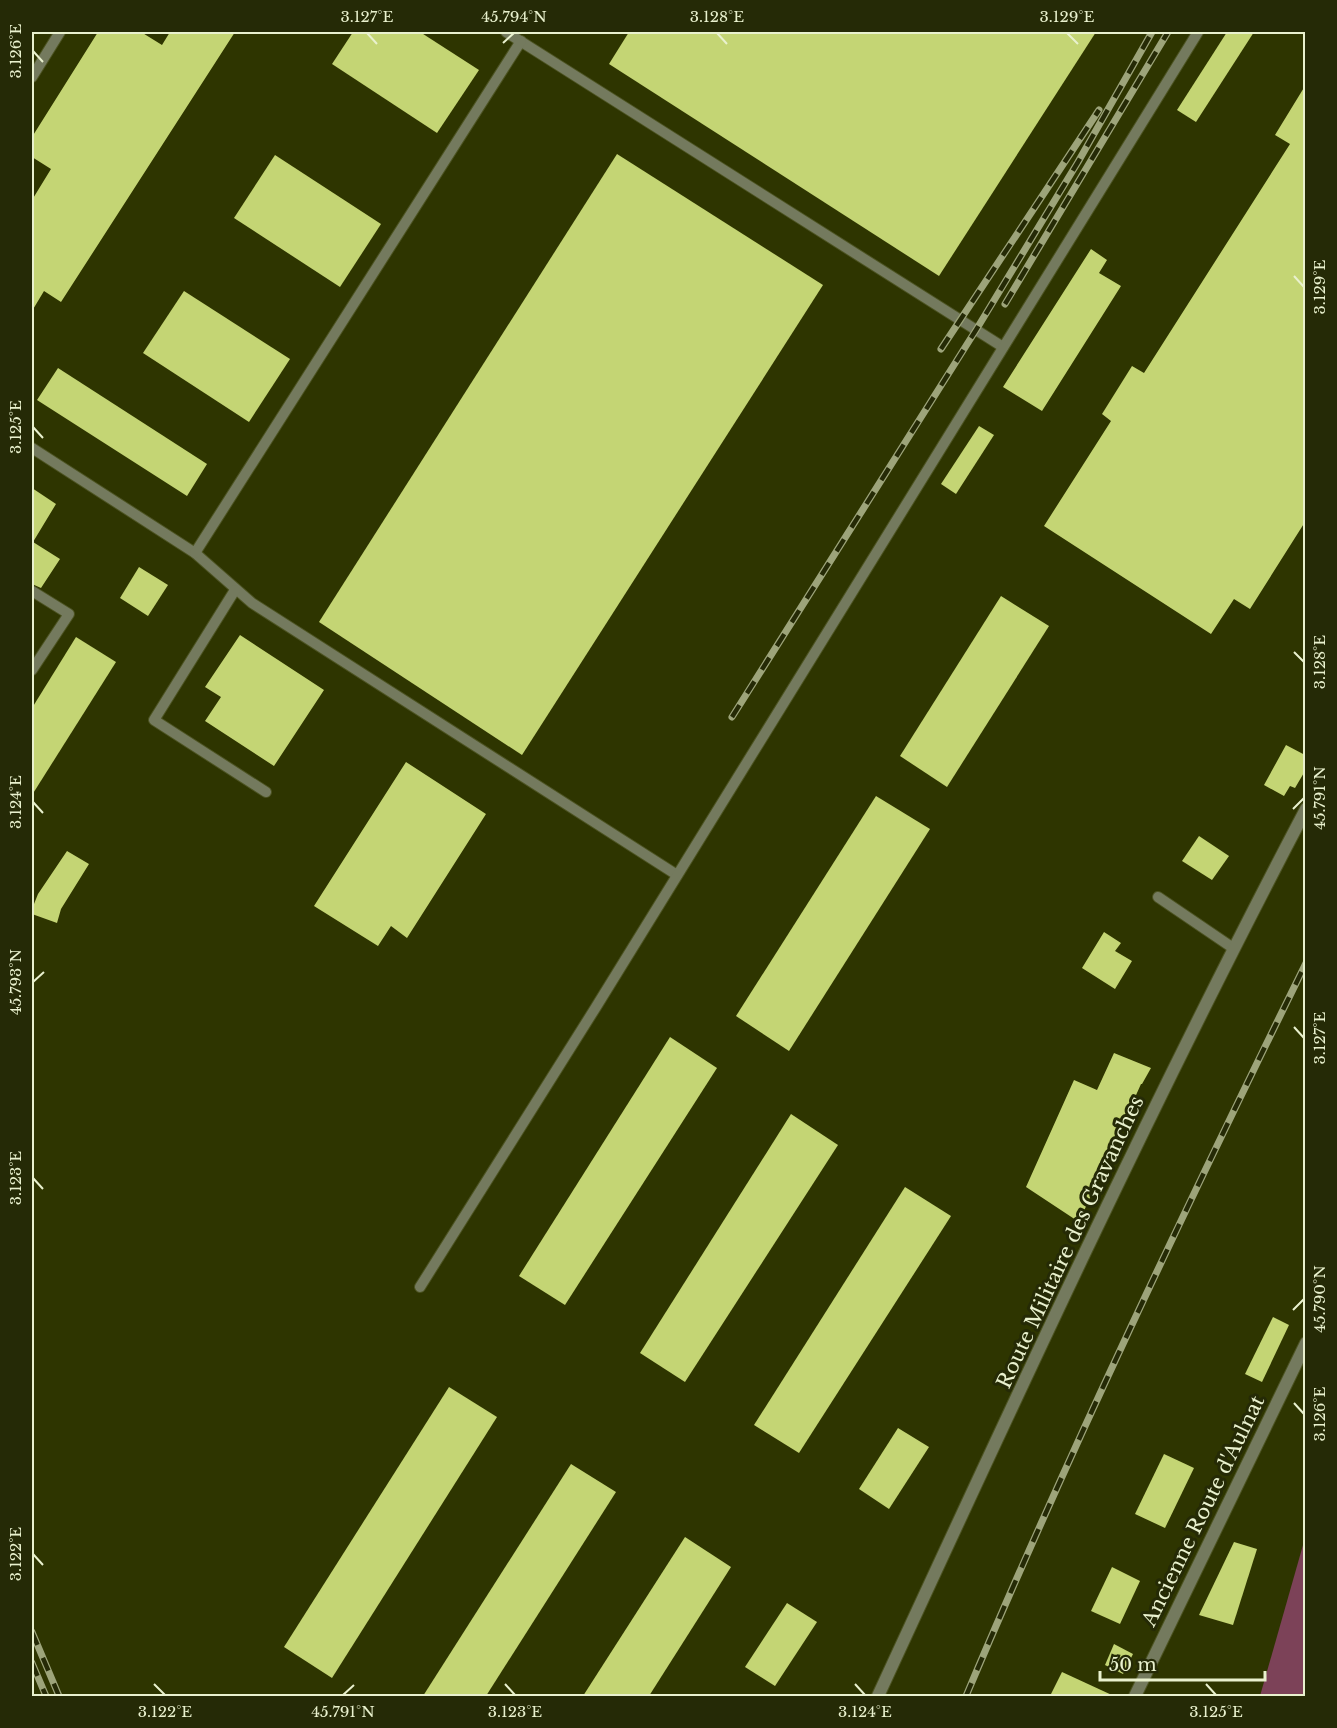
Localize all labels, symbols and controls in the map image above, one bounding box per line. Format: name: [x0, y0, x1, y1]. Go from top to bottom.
text: 3.127°E: [341, 7, 393, 26]
text: 45.794°N: [481, 7, 547, 26]
text: 3.128°E: [690, 7, 744, 26]
text: 3.129°E: [1040, 7, 1095, 26]
text: 3.126°E: [6, 23, 25, 78]
text: 3.129°E: [1310, 259, 1329, 314]
text: 3.125°E: [6, 400, 25, 454]
text: 3.128°E: [1310, 635, 1329, 689]
text: 45.791°N: [1310, 766, 1329, 830]
text: 3.124°E: [6, 775, 25, 829]
text: 45.793°N: [6, 949, 25, 1015]
text: 3.127°E: [1310, 1012, 1329, 1064]
street label: Route Militaire des Gravanches: [992, 1092, 1148, 1392]
text: 3.123°E: [6, 1151, 25, 1205]
text: 45.790°N: [1310, 1265, 1329, 1333]
text: 3.126°E: [1310, 1386, 1329, 1441]
street label: Ancienne Route d'Aulnat: [1136, 1391, 1270, 1631]
text: 3.122°E: [6, 1527, 25, 1581]
scale bar: [1100, 1644, 1265, 1682]
text: 50 m: [1109, 1654, 1157, 1676]
text: 3.122°E: [138, 1702, 192, 1721]
text: 45.791°N: [311, 1702, 375, 1721]
text: 3.123°E: [488, 1702, 542, 1721]
text: 3.124°E: [838, 1702, 892, 1721]
text: 3.125°E: [1189, 1702, 1243, 1721]

